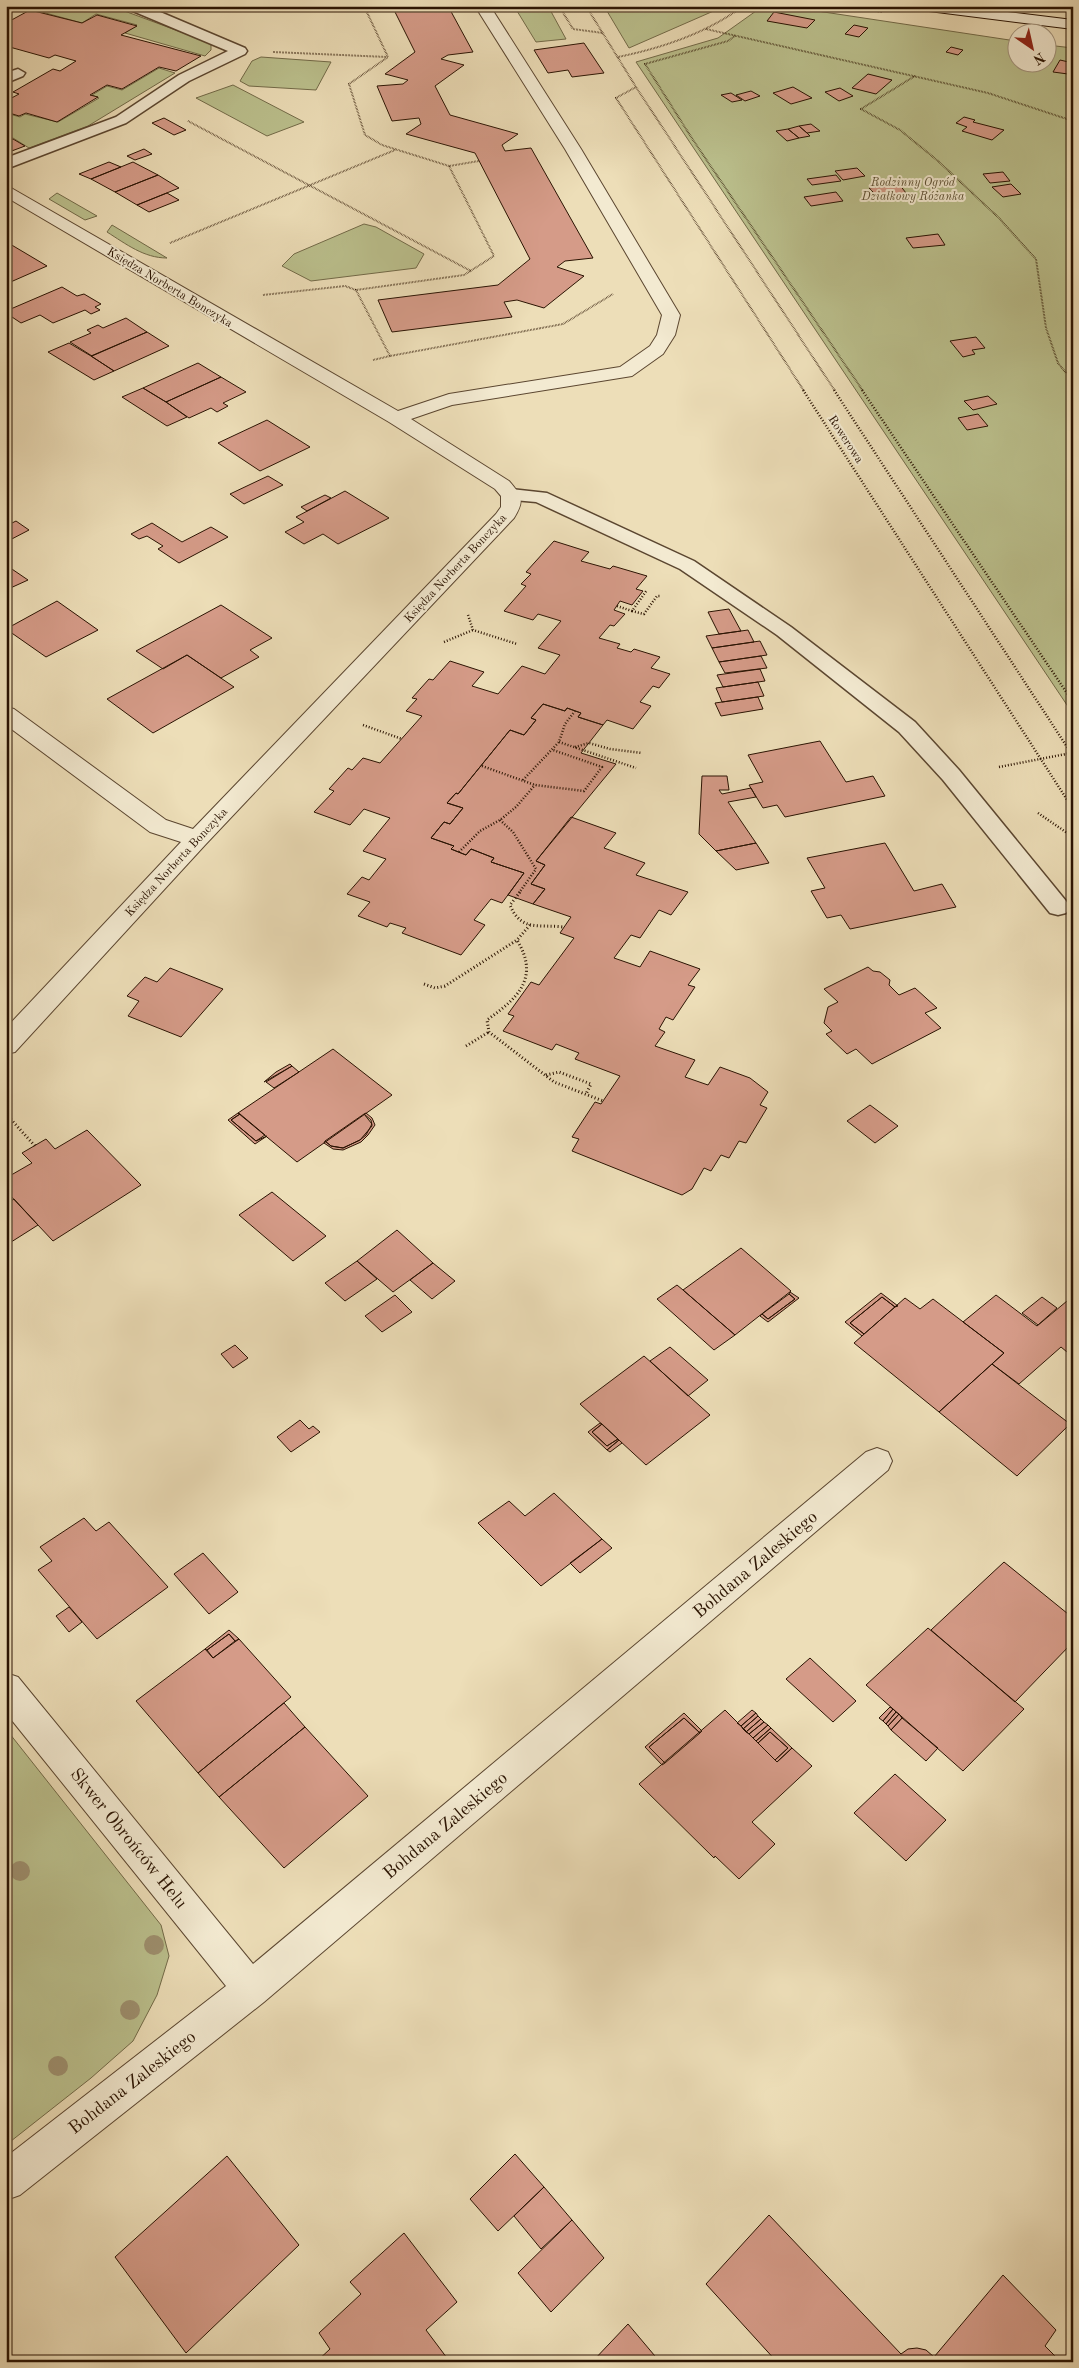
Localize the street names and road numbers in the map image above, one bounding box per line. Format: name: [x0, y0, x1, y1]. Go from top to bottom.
street label: Księdza Norberta Bonczyka: [105, 246, 234, 330]
street label: Rowerowa: [825, 414, 865, 466]
street label: Księdza Norberta Bonczyka: [402, 512, 509, 625]
street label: Księdza Norberta Bonczyka: [123, 806, 230, 919]
street label: Bohdana Zaleskiego: [690, 1508, 821, 1622]
street label: Skwer Obrońców Helu: [66, 1765, 190, 1912]
street label: Bohdana Zaleskiego: [380, 1769, 511, 1883]
street label: Bohdana Zaleskiego: [66, 2028, 200, 2138]

